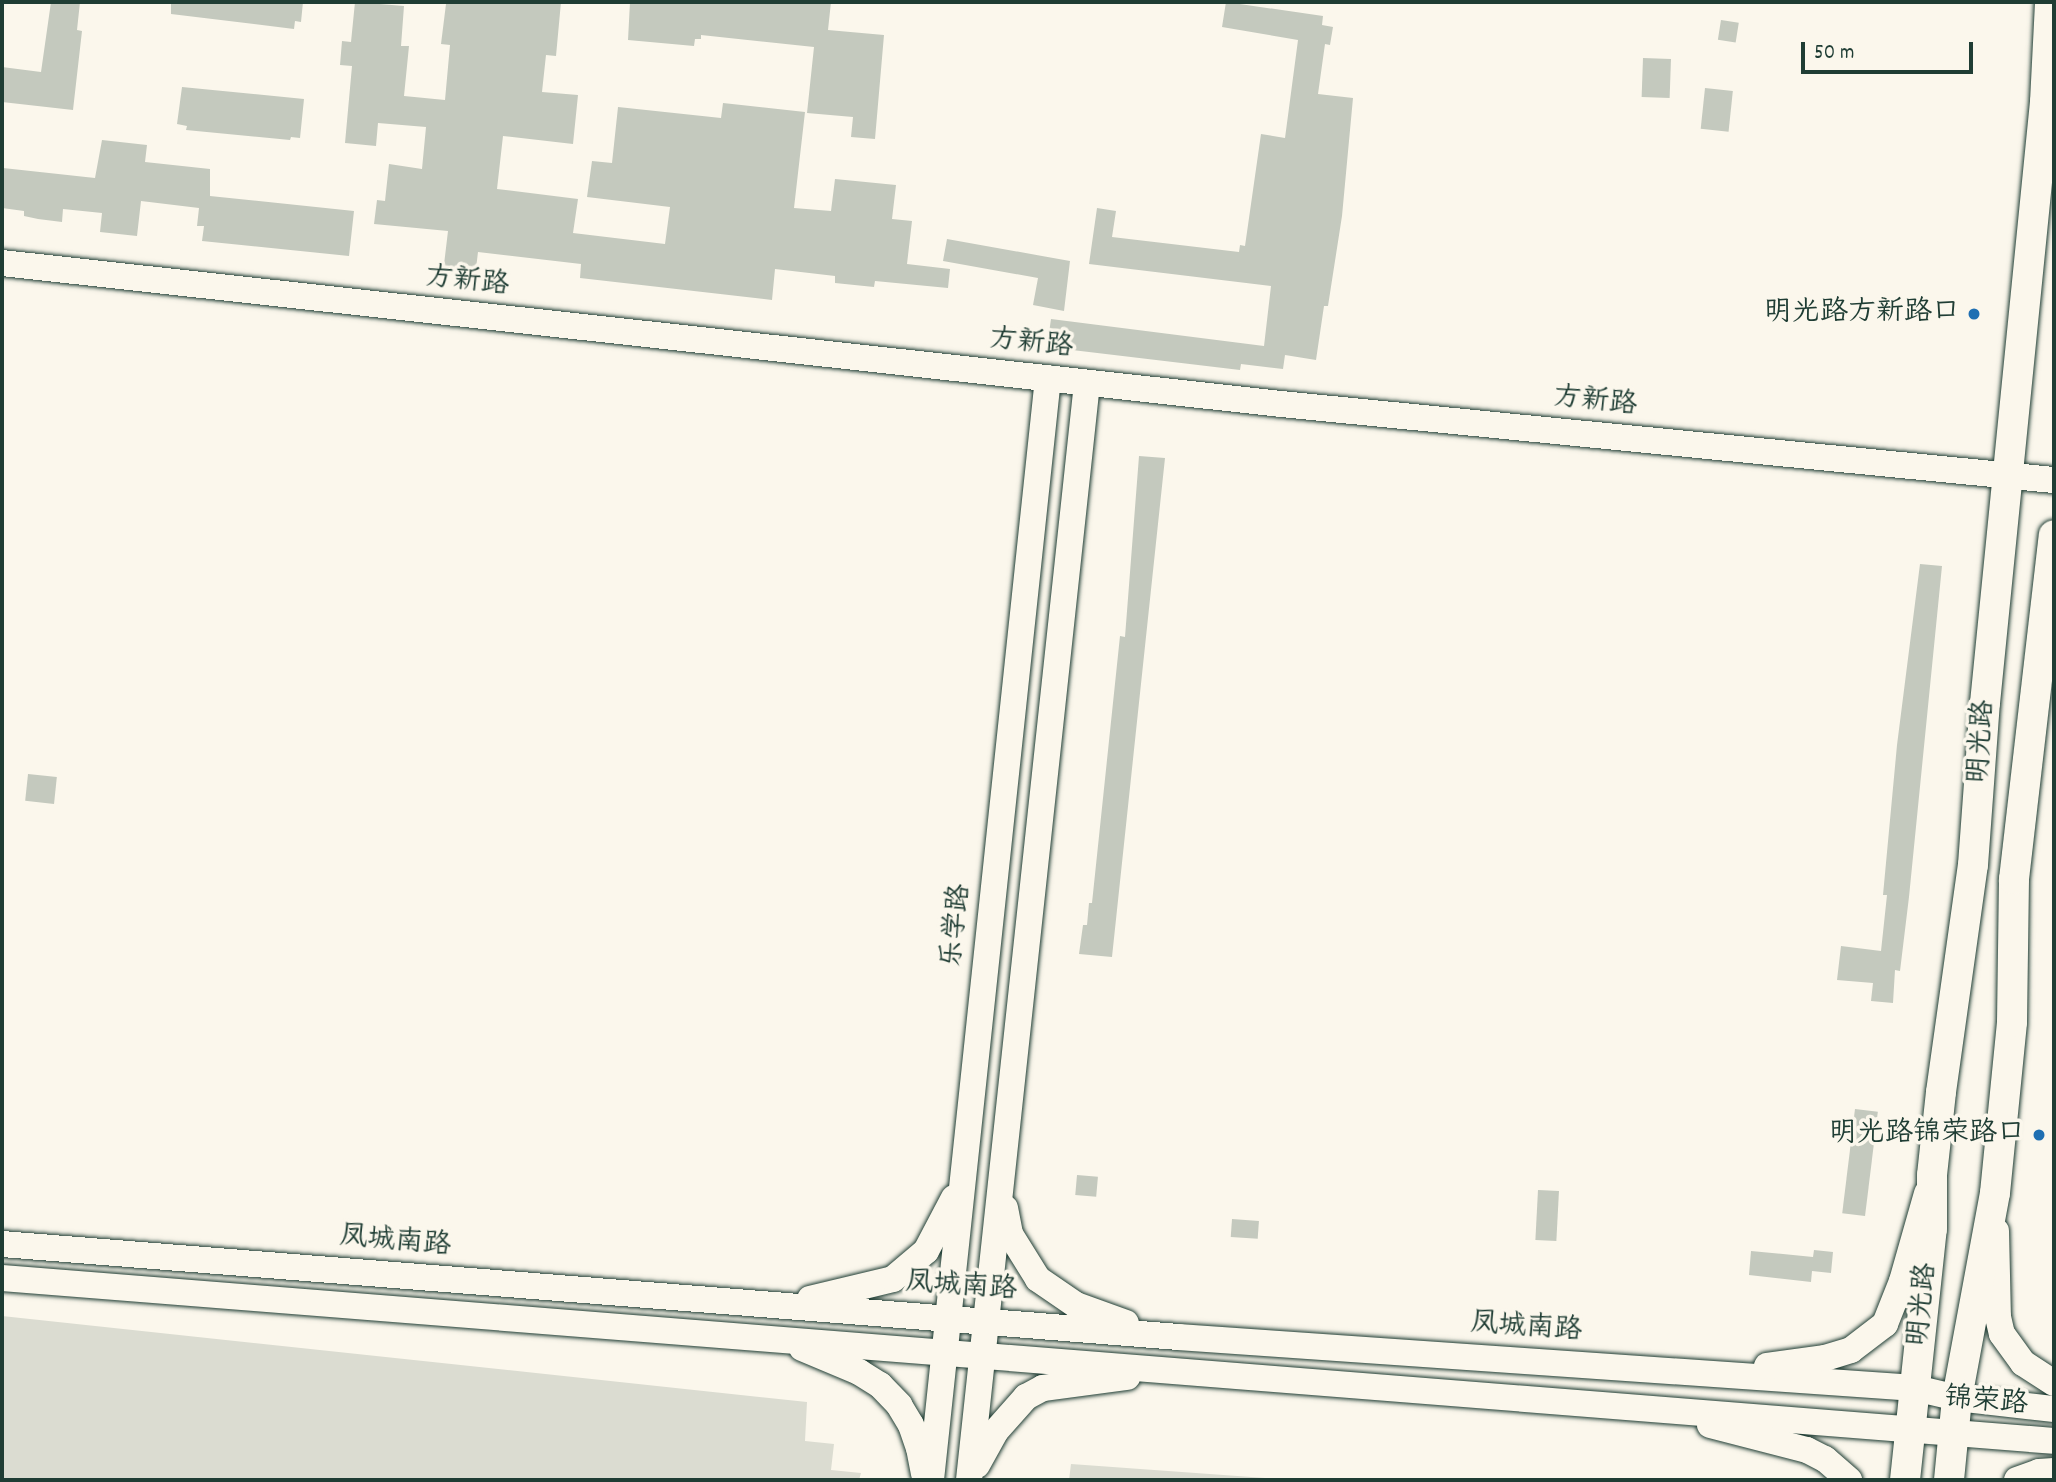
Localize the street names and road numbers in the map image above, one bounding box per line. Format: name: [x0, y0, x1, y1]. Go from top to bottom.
street label: 方新路: [423, 262, 511, 304]
street label: 方新路: [987, 324, 1075, 366]
street label: 方新路: [1551, 382, 1639, 424]
street label: 明光路: [1963, 699, 2003, 785]
street label: 乐学路: [937, 882, 979, 970]
street label: 凤城南路: [338, 1221, 452, 1265]
street label: 明光路: [1903, 1261, 1945, 1349]
street label: 凤城南路: [904, 1267, 1018, 1309]
street label: 凤城南路: [1469, 1308, 1583, 1350]
street label: 锦荣路: [1943, 1383, 2029, 1423]

